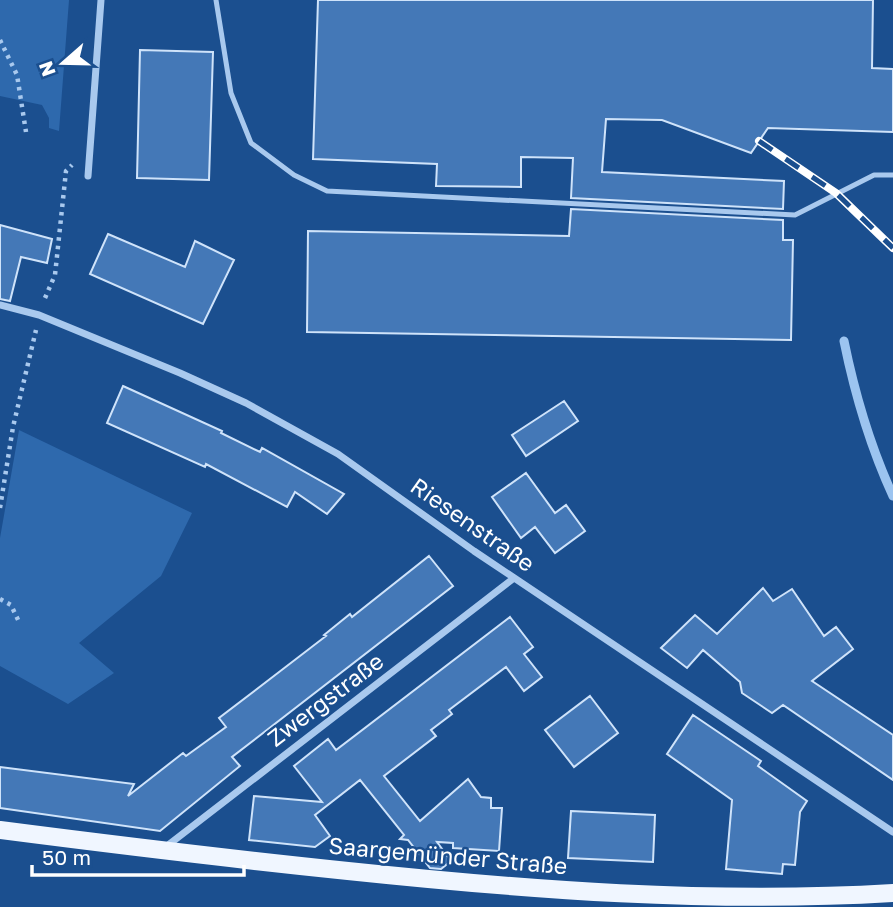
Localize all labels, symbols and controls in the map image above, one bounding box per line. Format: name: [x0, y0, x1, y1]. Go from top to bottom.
north arrow: [28, 28, 98, 98]
text: N: [33, 58, 60, 80]
street label: Riesenstraße: [406, 471, 540, 577]
street label: Zwergstraße: [262, 646, 388, 752]
street label: Saargemünder Straße: [328, 831, 568, 879]
scale bar: [32, 834, 243, 878]
text: 50 m: [42, 844, 91, 870]

